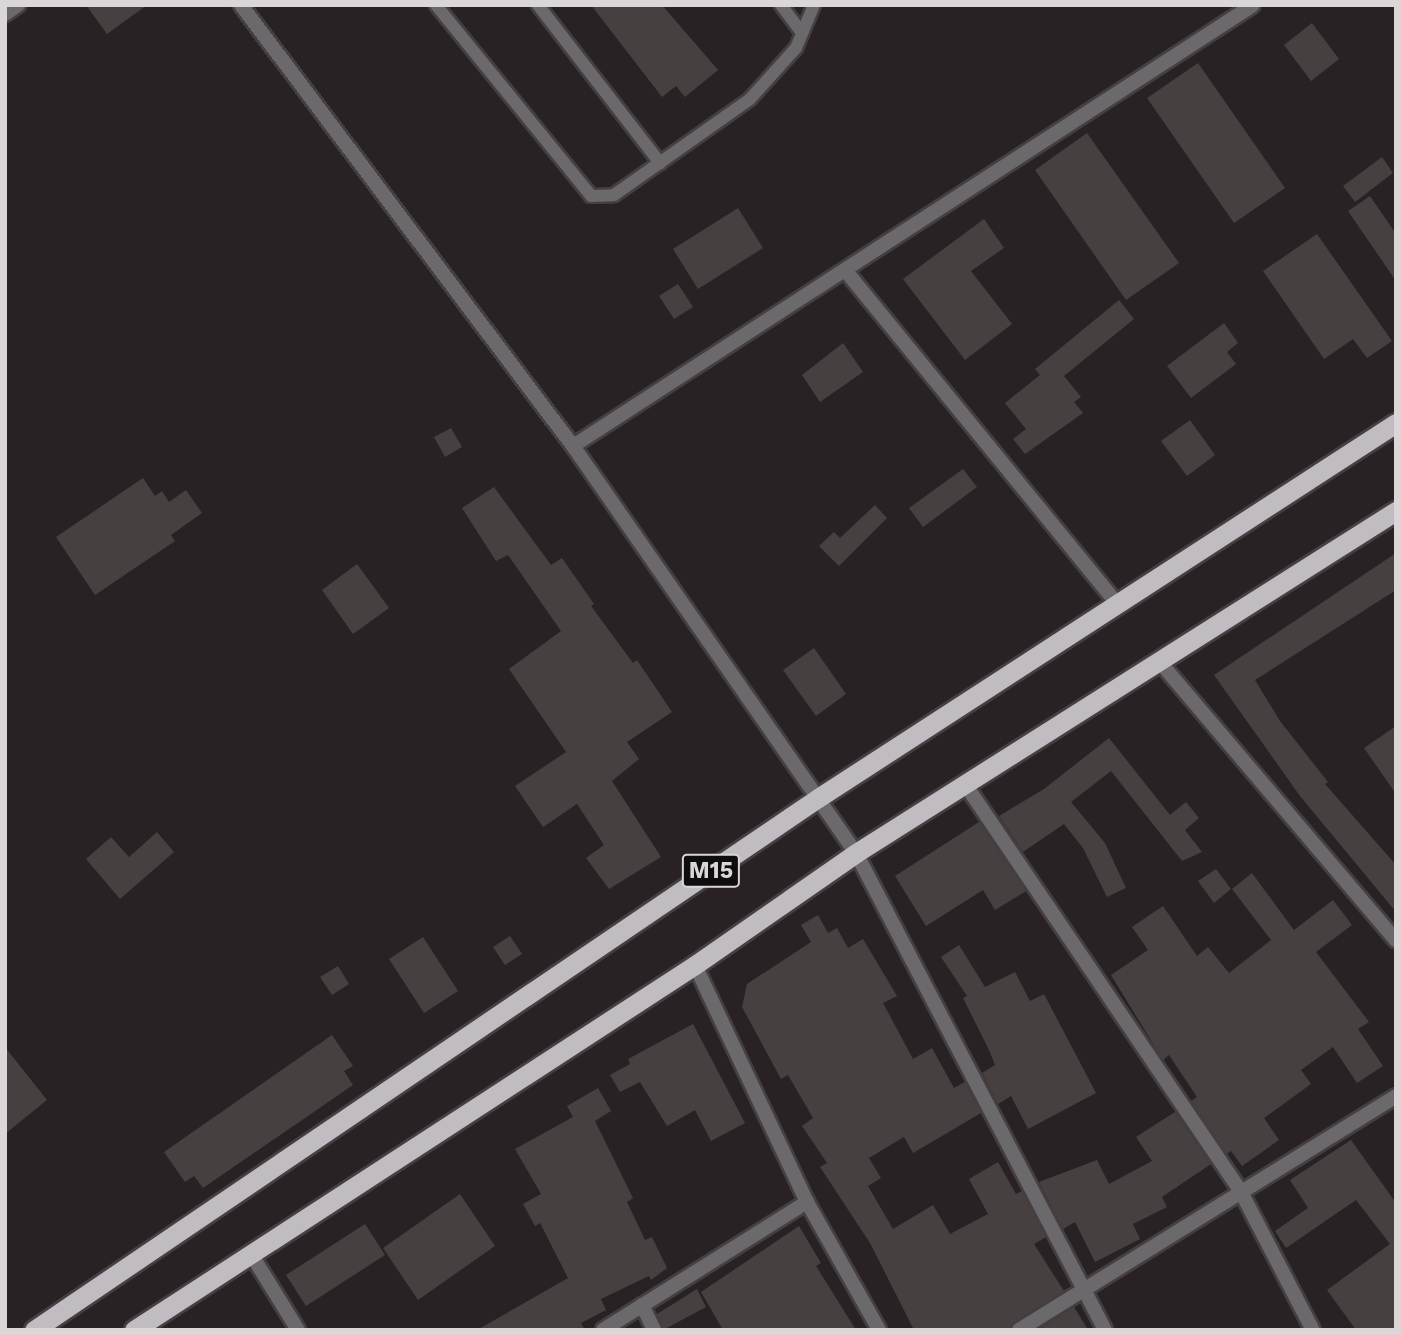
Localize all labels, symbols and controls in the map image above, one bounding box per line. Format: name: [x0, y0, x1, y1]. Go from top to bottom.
road number: M15: [681, 852, 741, 890]

